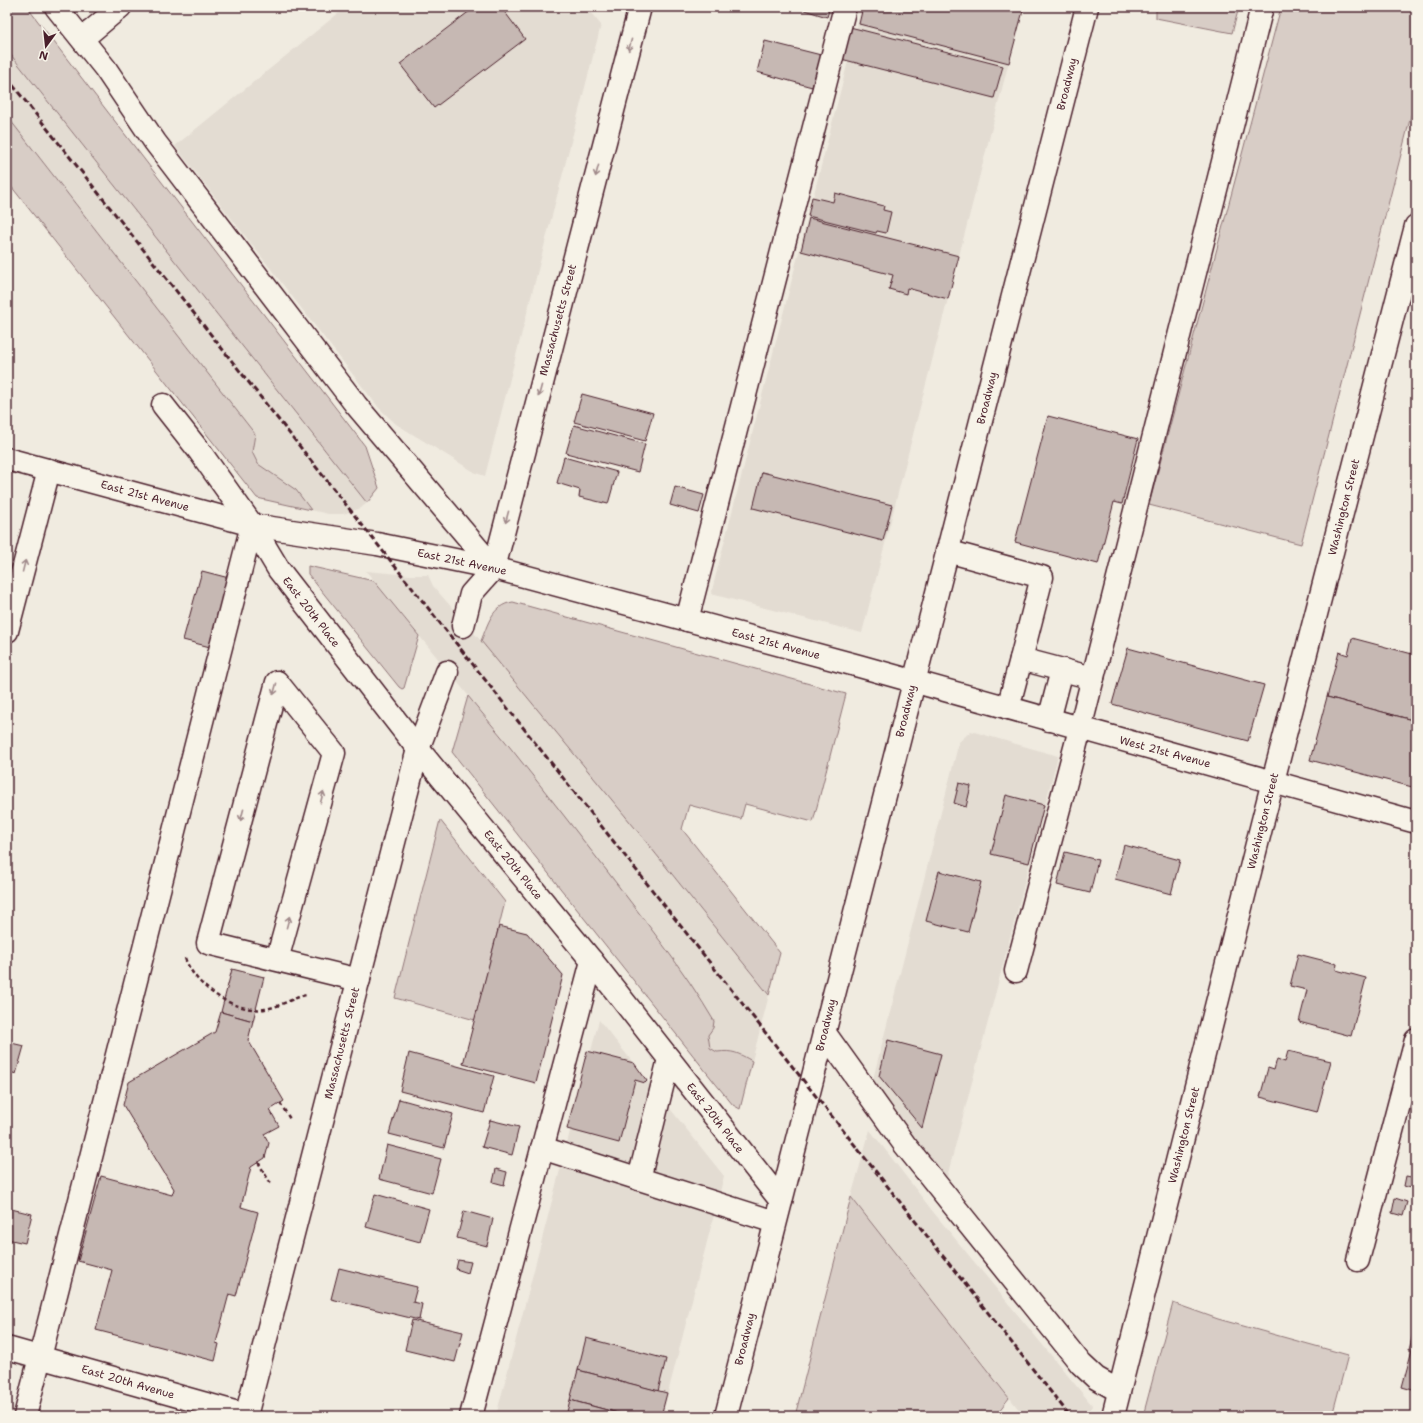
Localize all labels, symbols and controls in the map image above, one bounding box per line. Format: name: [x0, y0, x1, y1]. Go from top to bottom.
north arrow: [26, 26, 66, 66]
one-way arrow: [626, 38, 633, 51]
text: N: [37, 47, 50, 64]
street label: Broadway: [1053, 56, 1081, 112]
one-way arrow: [593, 164, 600, 177]
street label: Massachusetts Street: [536, 262, 580, 378]
street label: Broadway: [973, 370, 1001, 426]
one-way arrow: [535, 384, 543, 397]
street label: Washington Street: [1325, 457, 1363, 557]
street label: East 21st Avenue: [99, 477, 191, 515]
one-way arrow: [503, 510, 510, 523]
street label: East 21st Avenue: [416, 545, 508, 579]
one-way arrow: [20, 560, 28, 573]
street label: East 20th Place: [279, 574, 343, 650]
street label: East 21st Avenue: [730, 625, 822, 663]
one-way arrow: [271, 683, 279, 696]
street label: Broadway: [892, 683, 920, 739]
street label: West 21st Avenue: [1118, 733, 1212, 771]
street label: Washington Street: [1244, 771, 1282, 871]
one-way arrow: [319, 791, 326, 804]
one-way arrow: [238, 808, 245, 821]
street label: East 20th Place: [480, 827, 546, 903]
one-way arrow: [285, 916, 292, 929]
street label: Massachusetts Street: [321, 985, 363, 1101]
street label: Broadway: [812, 997, 840, 1053]
street label: East 20th Place: [683, 1080, 747, 1156]
street label: Washington Street: [1165, 1085, 1203, 1185]
street label: Broadway: [731, 1311, 759, 1367]
street label: East 20th Avenue: [80, 1362, 176, 1402]

